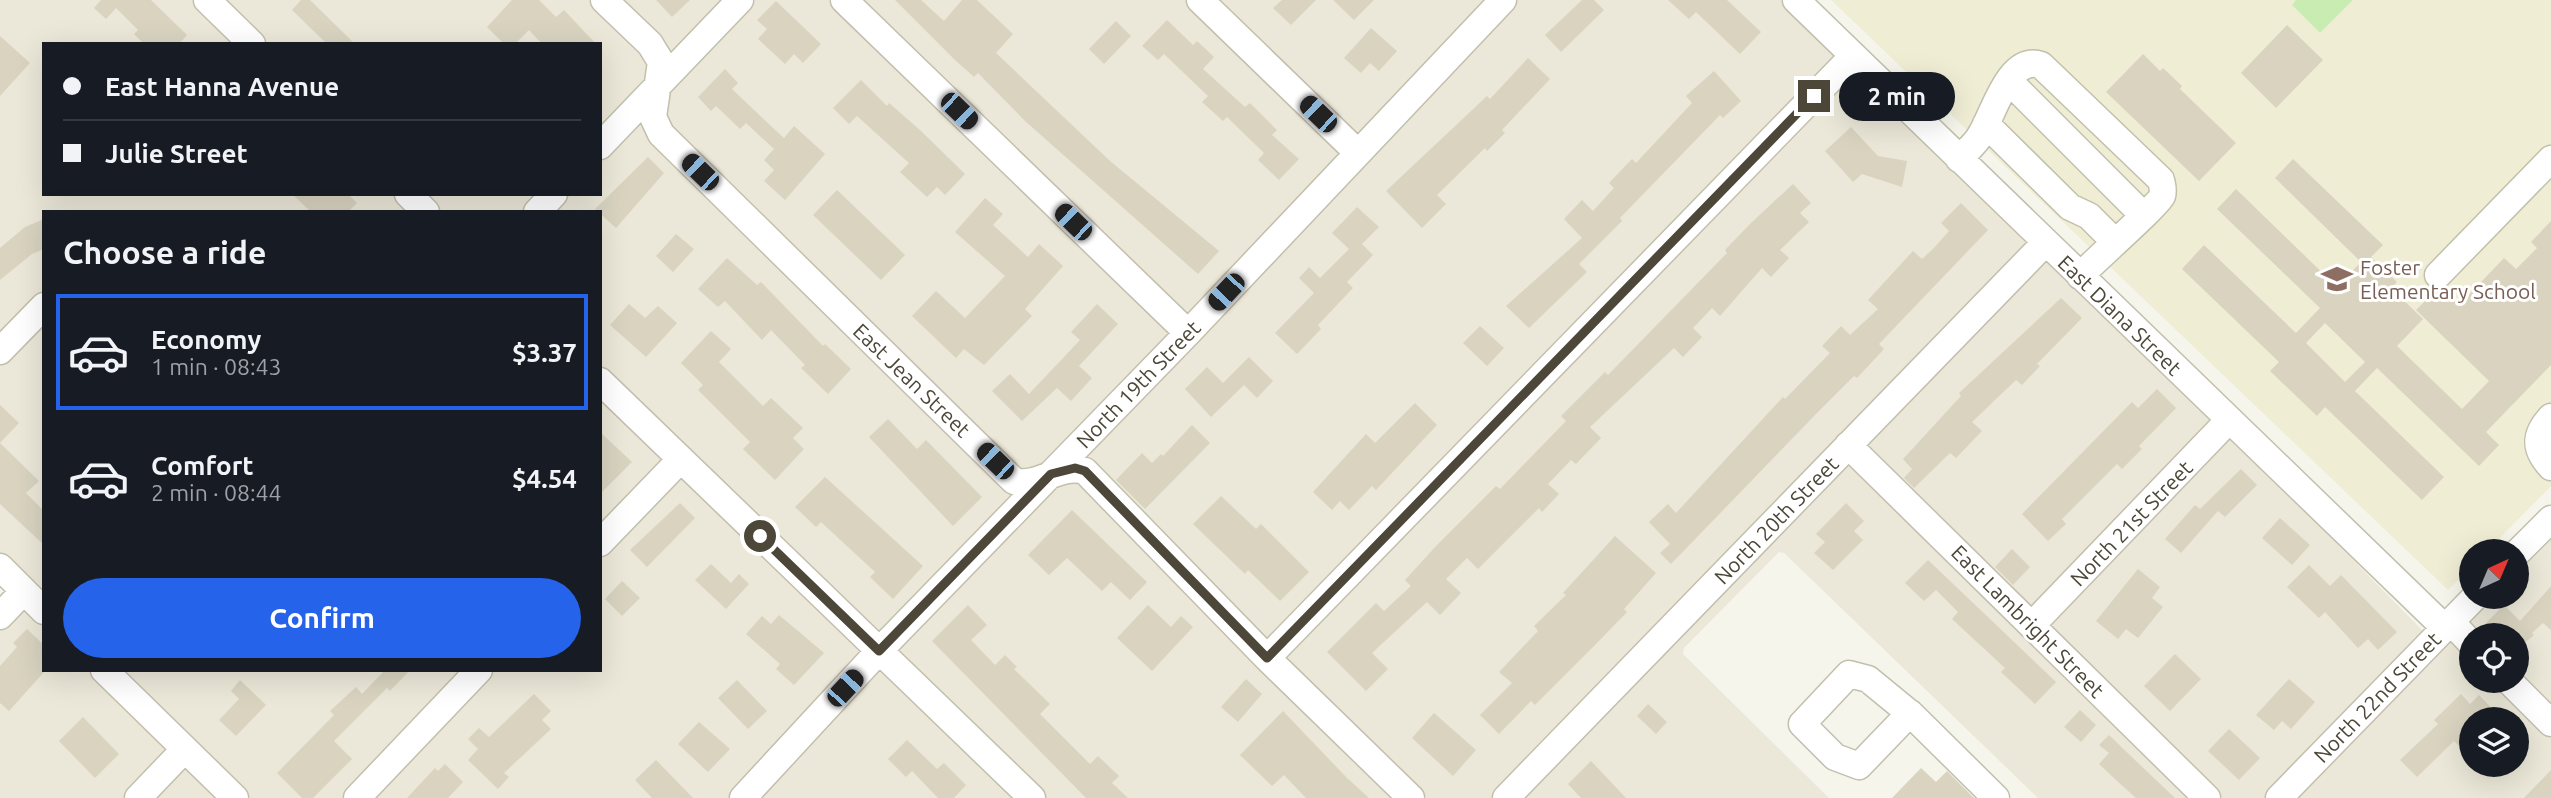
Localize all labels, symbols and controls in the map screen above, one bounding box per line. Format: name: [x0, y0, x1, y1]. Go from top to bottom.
text: East Hanna Avenue: [105, 72, 339, 101]
callout: 2 min: [1839, 72, 1954, 120]
route end: [1798, 80, 1830, 112]
text: 2 min: [1868, 84, 1926, 109]
car: [937, 89, 982, 133]
car: [1296, 92, 1341, 136]
text: Julie Street: [105, 139, 248, 168]
car: [678, 150, 723, 194]
car: [1051, 200, 1096, 244]
text: Choose a ride: [63, 234, 266, 270]
street label: East Diana Street: [2054, 250, 2186, 380]
place label: Foster Elementary School: [2360, 255, 2536, 303]
school or university icon: Foster Elementary School: [2320, 262, 2354, 296]
car: [1204, 269, 1249, 315]
street label: North 19th Street: [1071, 315, 1205, 453]
street label: East Jean Street: [849, 318, 975, 442]
icon: car: [67, 321, 130, 384]
text: Economy: [151, 325, 261, 354]
text: $3.37: [512, 338, 577, 367]
text: 1 min · 08:43: [151, 354, 282, 379]
car: [973, 439, 1018, 483]
icon: car: [67, 447, 130, 510]
text: Comfort: [151, 451, 254, 480]
street label: North 20th Street: [1709, 451, 1843, 589]
street label: North 21st Street: [2065, 455, 2197, 591]
text: $4.54: [512, 464, 577, 493]
text: 2 min · 08:44: [151, 480, 282, 505]
route start: [744, 520, 776, 552]
north arrow: [2459, 539, 2529, 609]
map controls: [2459, 539, 2529, 777]
street label: East Lambright Street: [1947, 540, 2109, 702]
button: Confirm: [63, 578, 581, 658]
button: locate: [2459, 623, 2529, 693]
street label: North 22nd Street: [2309, 627, 2445, 767]
car: [823, 665, 868, 711]
button: layers: [2459, 707, 2529, 777]

